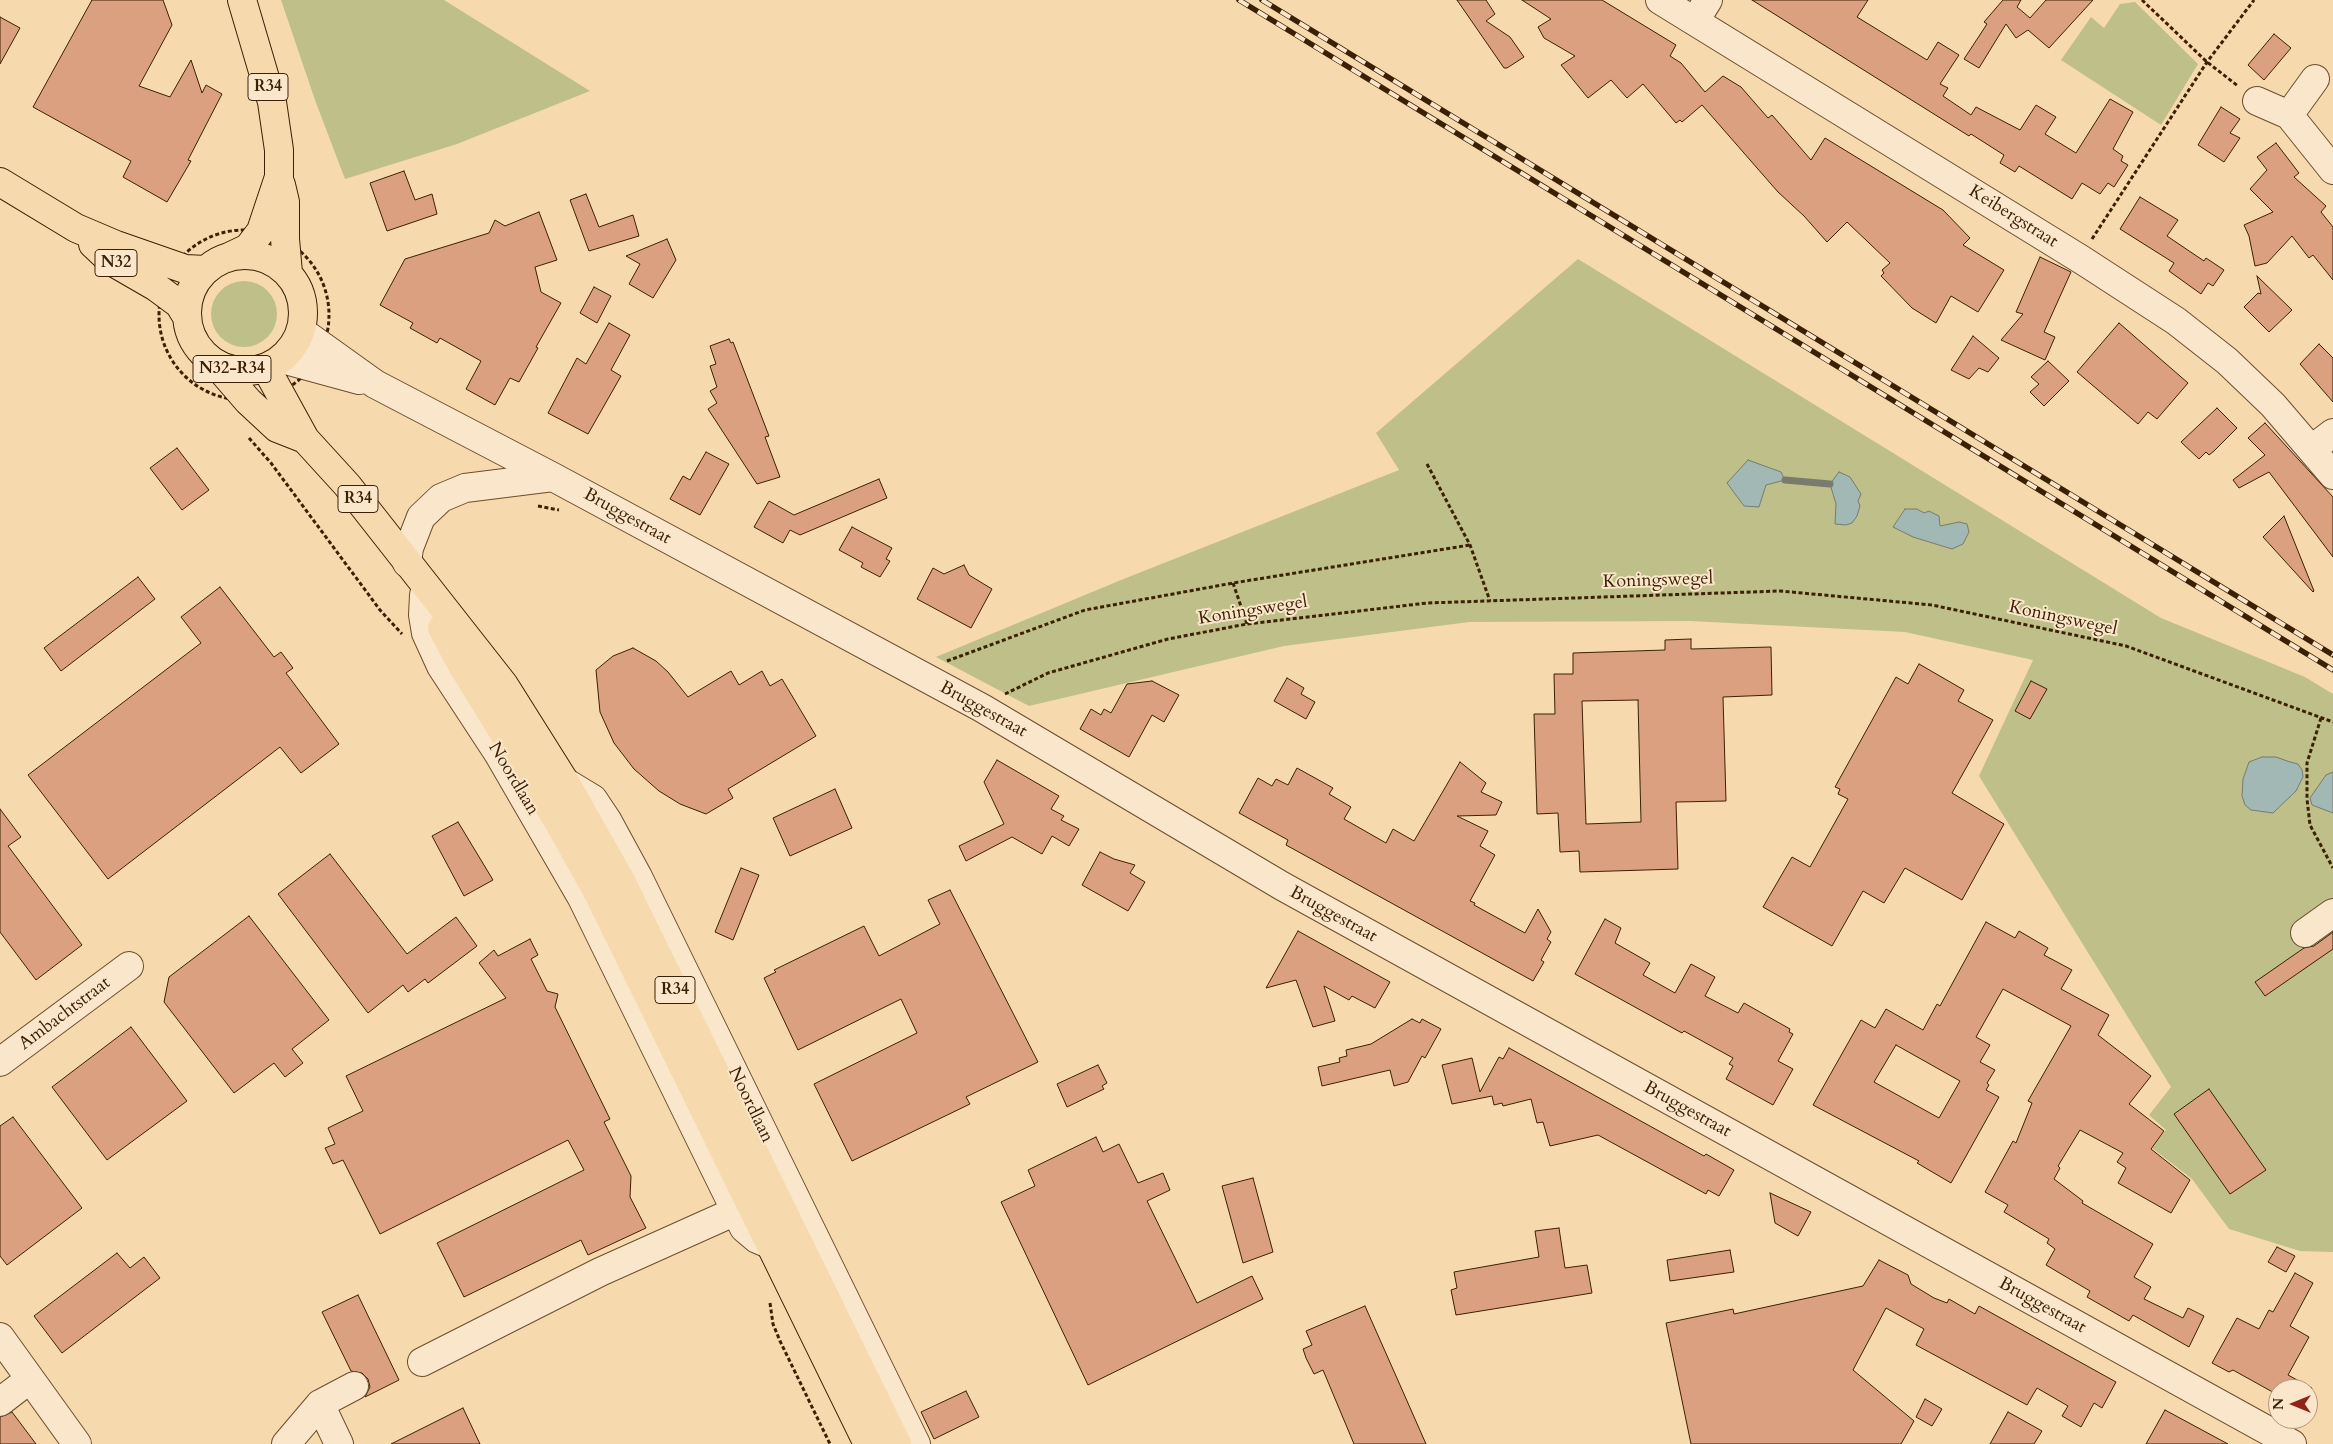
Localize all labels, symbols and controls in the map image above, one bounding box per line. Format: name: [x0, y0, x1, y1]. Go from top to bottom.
road number: R34: [248, 74, 288, 100]
street label: Keibergstraat: [1965, 181, 2061, 253]
road number: N32: [95, 250, 137, 276]
road number: N32-R34: [193, 356, 271, 382]
street label: Bruggestraat: [580, 484, 674, 550]
road number: R34: [338, 486, 378, 512]
street label: Koningswegel: [1603, 568, 1713, 594]
street label: Koningswegel: [1197, 592, 1309, 630]
street label: Koningswegel: [2007, 597, 2119, 641]
street label: Bruggestraat: [936, 677, 1030, 743]
street label: Noordlaan: [483, 739, 543, 819]
street label: Bruggestraat: [1286, 882, 1380, 948]
street label: Ambachtstraat: [15, 973, 115, 1055]
road number: R34: [655, 976, 695, 1004]
street label: Noordlaan: [722, 1064, 778, 1146]
street label: Bruggestraat: [1640, 1077, 1734, 1143]
street label: Bruggestraat: [1995, 1273, 2089, 1339]
north arrow: [2268, 1379, 2318, 1429]
text: N: [2269, 1398, 2288, 1410]

